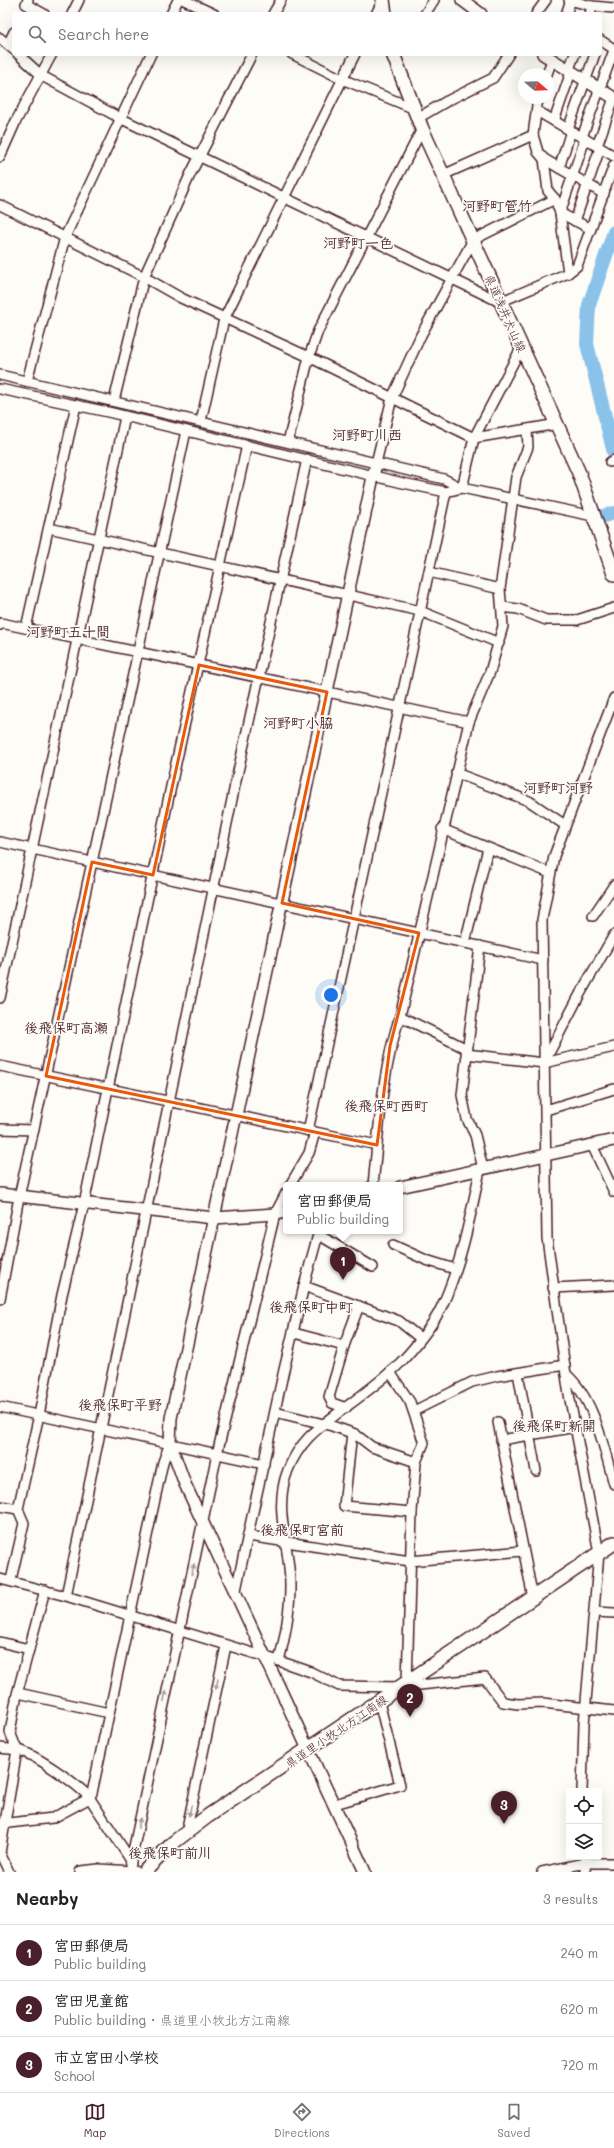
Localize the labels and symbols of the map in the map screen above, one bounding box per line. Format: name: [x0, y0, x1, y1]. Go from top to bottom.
north arrow: [518, 68, 554, 104]
district label: 河野町管竹: [462, 196, 532, 215]
district label: 河野町一色: [323, 233, 393, 252]
street label: 県道浅井犬山線: [482, 271, 530, 355]
district label: 河野町川西: [332, 425, 402, 444]
district label: 河野町五十間: [26, 622, 110, 641]
district label: 河野町小脇: [263, 713, 333, 732]
district label: 河野町河野: [523, 778, 593, 797]
your location: [321, 985, 341, 1005]
district label: 後飛保町高瀬: [24, 1018, 108, 1037]
district label: 後飛保町西町: [344, 1096, 428, 1115]
pin: 1: [330, 1247, 356, 1280]
district label: 後飛保町中町: [269, 1297, 353, 1316]
district label: 後飛保町平野: [78, 1395, 162, 1414]
district label: 後飛保町新開: [512, 1416, 596, 1435]
district label: 後飛保町宮前: [260, 1520, 344, 1539]
one-way arrow: [190, 1562, 196, 1575]
one-way arrow: [214, 1678, 220, 1690]
pin: 2: [397, 1684, 423, 1717]
one-way arrow: [163, 1690, 169, 1702]
street label: 県道里小牧北方江南線: [282, 1691, 390, 1771]
pin: 3: [491, 1791, 517, 1824]
one-way arrow: [187, 1805, 193, 1817]
one-way arrow: [136, 1817, 142, 1829]
district label: 後飛保町前川: [128, 1843, 212, 1862]

